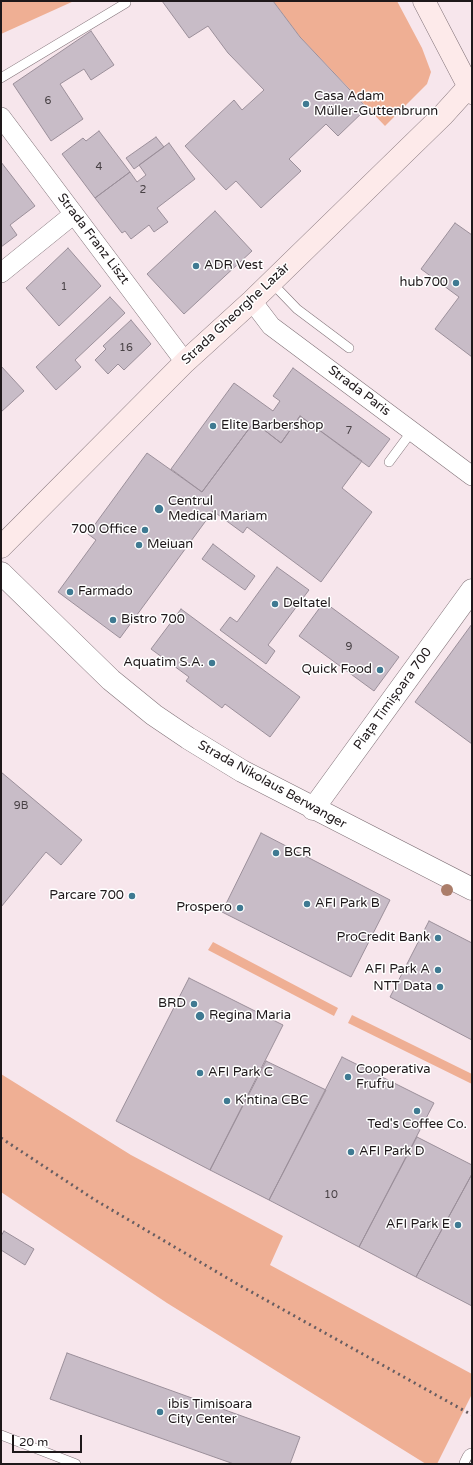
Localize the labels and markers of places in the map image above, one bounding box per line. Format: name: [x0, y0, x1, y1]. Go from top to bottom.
place label: Casa Adam Müller-Guttenbrunn: [314, 89, 438, 120]
marker: Casa Adam Müller-Guttenbrunn: [301, 99, 311, 109]
place label: ADR Vest: [204, 258, 263, 274]
marker: ADR Vest: [191, 261, 201, 271]
place label: hub700: [400, 275, 448, 291]
marker: hub700: [451, 278, 461, 288]
place label: Elite Barbershop: [221, 418, 323, 434]
marker: Elite Barbershop: [208, 421, 218, 431]
place label: Centrul Medical Mariam: [168, 494, 267, 525]
marker: Centrul Medical Mariam: [153, 503, 165, 515]
place label: 700 Office: [71, 522, 137, 538]
marker: 700 Office: [140, 525, 150, 535]
place label: Meiuan: [147, 537, 193, 553]
marker: Meiuan: [134, 540, 144, 550]
place label: Farmado: [78, 584, 133, 600]
marker: Farmado: [65, 587, 75, 597]
place label: Deltatel: [283, 596, 331, 612]
marker: Deltatel: [270, 599, 280, 609]
place label: Bistro 700: [121, 612, 185, 628]
marker: Bistro 700: [108, 615, 118, 625]
place label: Aquatim S.A.: [123, 655, 204, 671]
marker: Aquatim S.A.: [207, 658, 217, 668]
place label: Quick Food: [302, 662, 372, 678]
marker: Quick Food: [375, 665, 385, 675]
place label: BCR: [284, 845, 311, 861]
marker: BCR: [271, 848, 281, 858]
place label: Parcare 700: [49, 888, 124, 904]
marker: Parcare 700: [127, 891, 137, 901]
place label: AFI Park B: [315, 896, 380, 912]
marker: AFI Park B: [302, 899, 312, 909]
place label: Prospero: [176, 900, 232, 916]
marker: Prospero: [235, 903, 245, 913]
place label: ProCredit Bank: [337, 930, 430, 946]
marker: ProCredit Bank: [433, 933, 443, 943]
place label: AFI Park A: [364, 962, 430, 978]
marker: AFI Park A: [433, 965, 443, 975]
place label: NTT Data: [373, 979, 432, 995]
marker: NTT Data: [435, 982, 445, 992]
place label: BRD: [158, 996, 186, 1012]
marker: BRD: [189, 999, 199, 1009]
place label: Regina Maria: [209, 1008, 291, 1024]
marker: Regina Maria: [194, 1010, 206, 1022]
place label: Cooperativa Frufru: [356, 1062, 431, 1093]
place label: AFI Park C: [208, 1065, 273, 1081]
marker: AFI Park C: [195, 1068, 205, 1078]
marker: Cooperativa Frufru: [343, 1072, 353, 1082]
place label: K'ntina CBC: [235, 1093, 308, 1109]
marker: K'ntina CBC: [222, 1096, 232, 1106]
marker: Ted's Coffee Co.: [412, 1106, 422, 1116]
place label: Ted's Coffee Co.: [367, 1117, 467, 1133]
place label: AFI Park D: [359, 1144, 425, 1160]
marker: AFI Park D: [346, 1147, 356, 1157]
place label: AFI Park E: [386, 1217, 450, 1233]
marker: AFI Park E: [453, 1220, 463, 1230]
place label: ibis Timisoara City Center: [168, 1397, 252, 1428]
marker: ibis Timisoara City Center: [155, 1407, 165, 1417]

